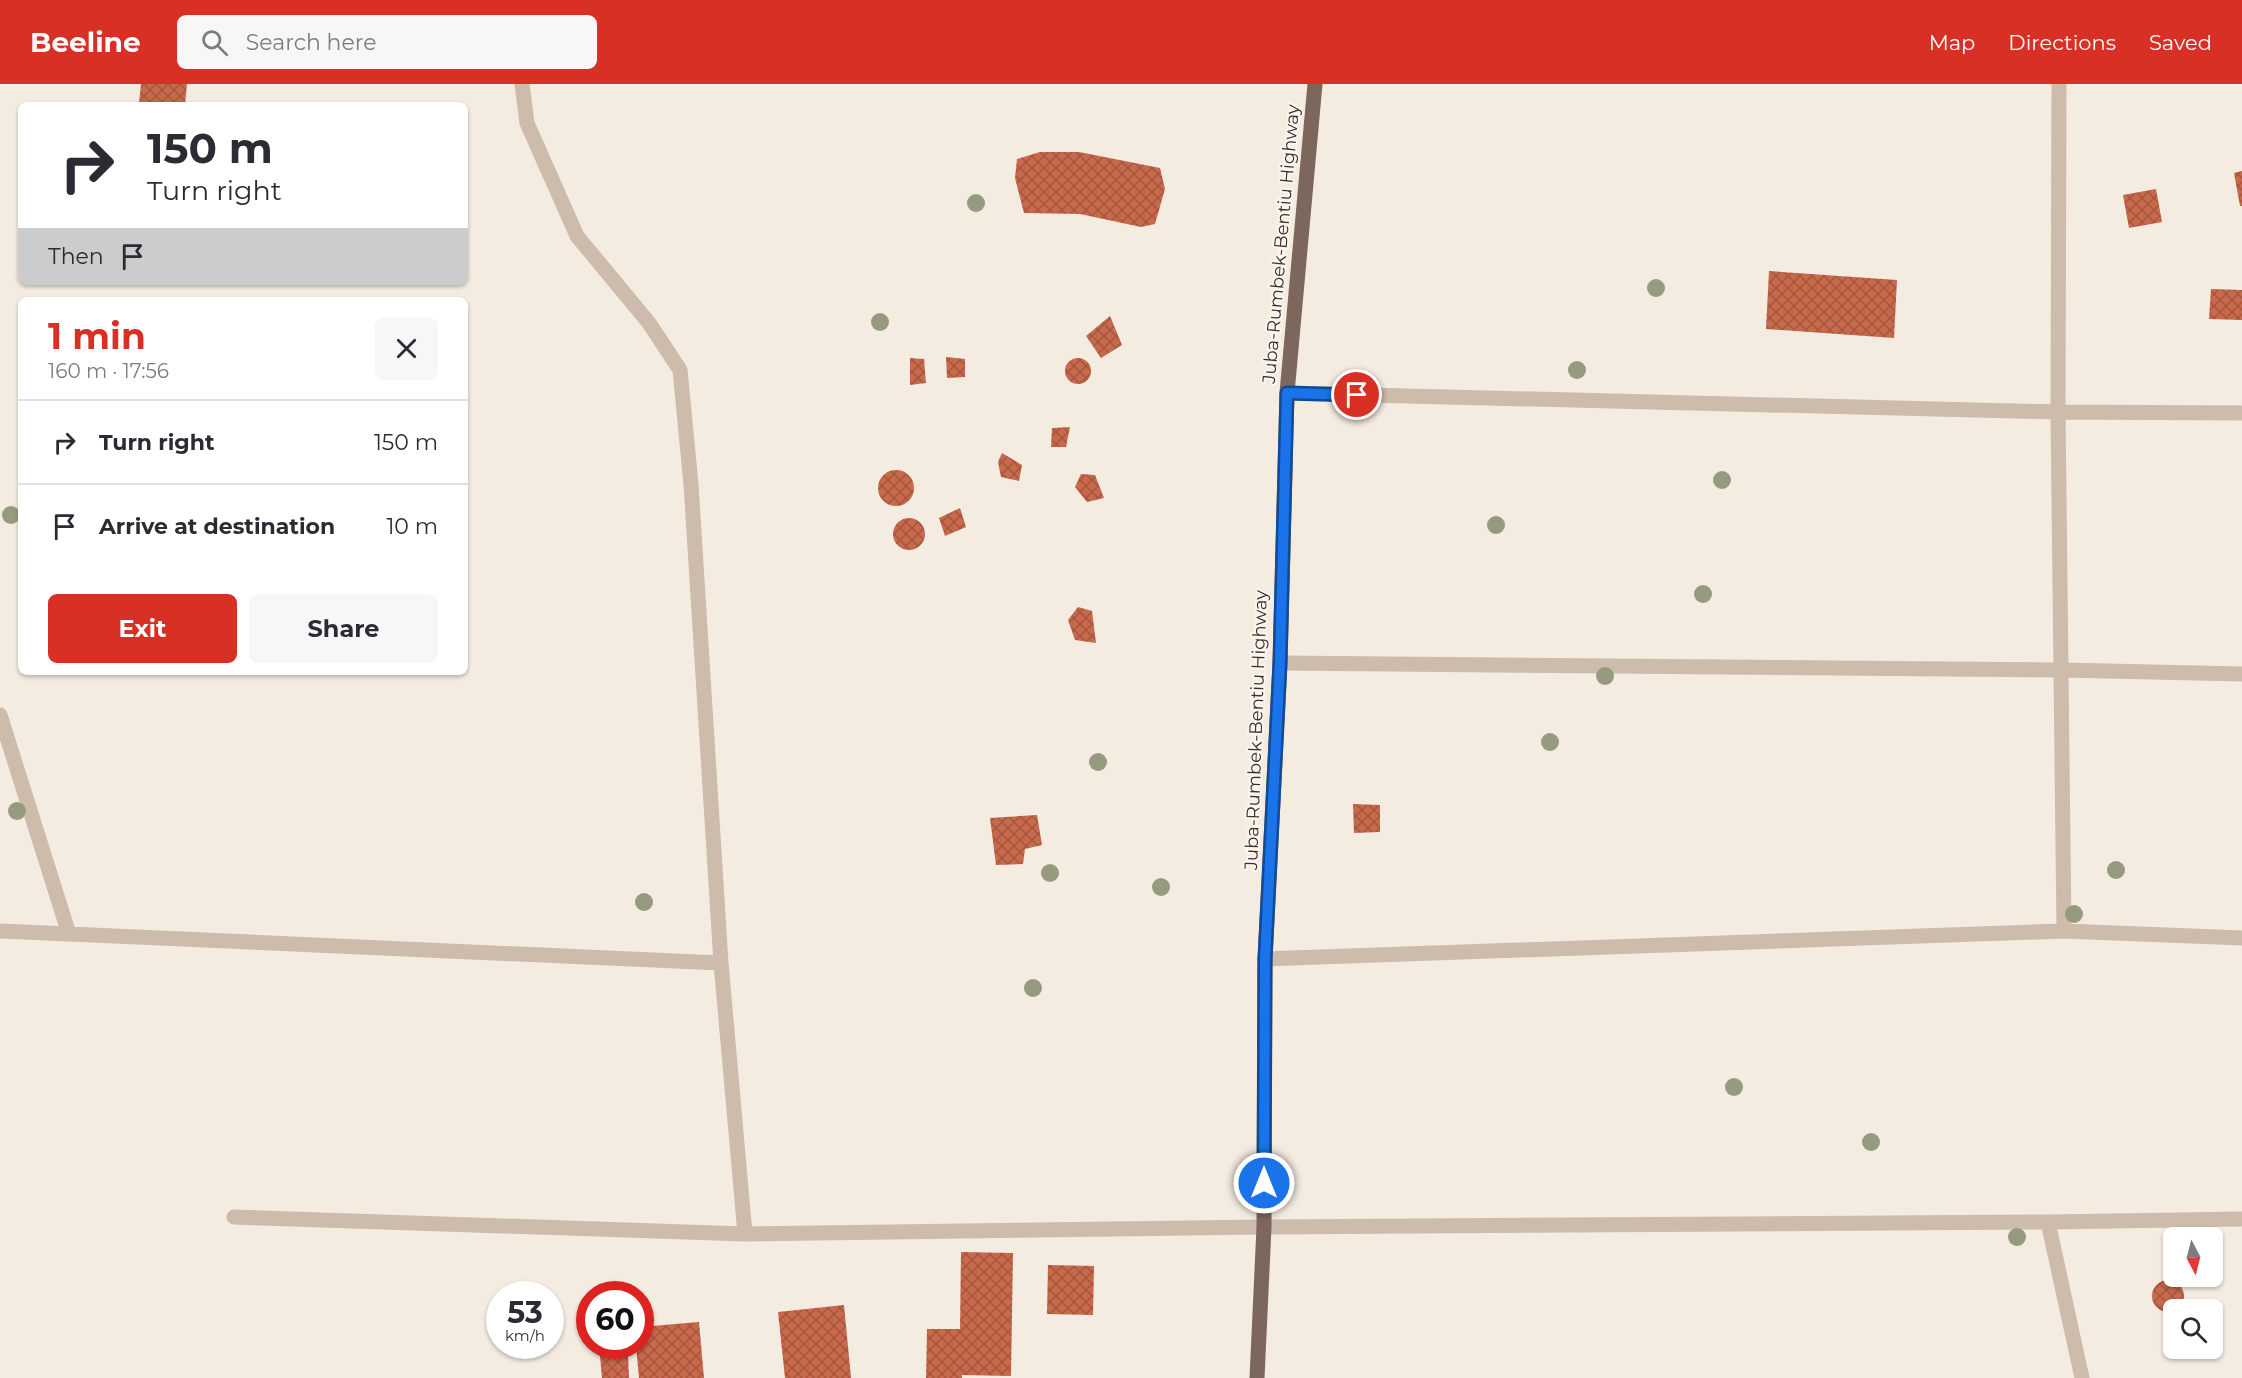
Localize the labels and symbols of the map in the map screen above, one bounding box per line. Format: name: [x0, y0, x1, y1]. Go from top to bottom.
street label: Juba-Rumbek-Bentiu Highway: [1258, 103, 1304, 385]
pin: [1331, 369, 1382, 420]
street label: Juba-Rumbek-Bentiu Highway: [1240, 589, 1272, 871]
position arrow: [1232, 1151, 1296, 1215]
north arrow: [2163, 1227, 2223, 1287]
speed limit sign: 60: [576, 1281, 654, 1359]

